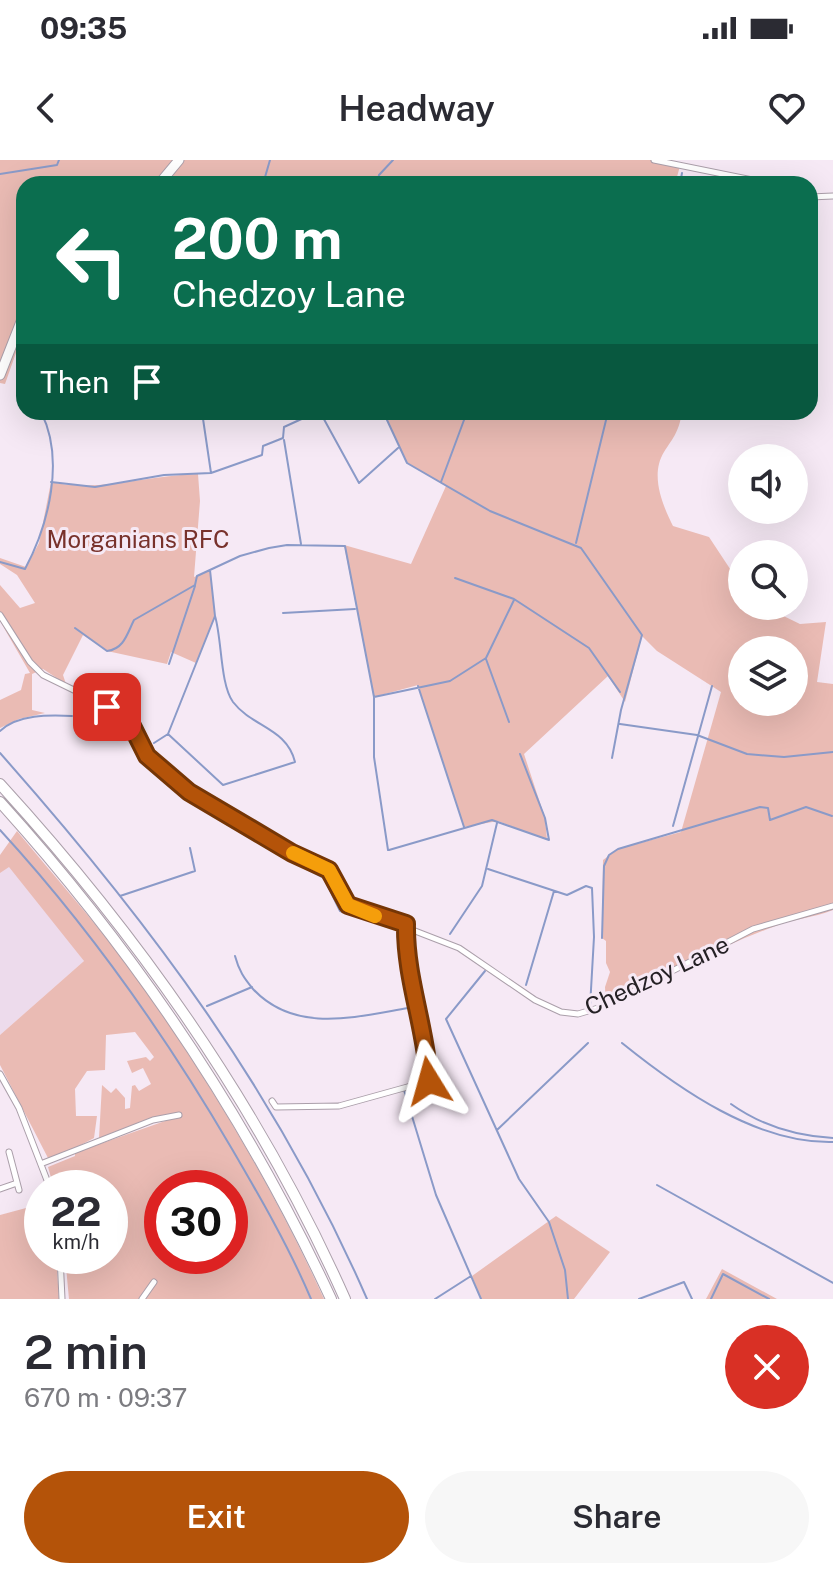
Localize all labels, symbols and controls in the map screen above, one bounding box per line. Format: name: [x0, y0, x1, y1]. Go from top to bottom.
text: 09:35: [40, 10, 127, 46]
icon: back: [24, 86, 68, 130]
icon: heart: [765, 86, 809, 130]
text: Headway: [338, 87, 495, 129]
text: 200 m: [172, 206, 342, 272]
icon: left: [40, 208, 144, 312]
text: Chedzoy Lane: [172, 273, 406, 315]
icon: arrive: [125, 360, 169, 404]
text: Then: [40, 364, 109, 400]
map controls: [728, 444, 808, 716]
button: sound: [728, 444, 808, 524]
park label: Morganians RFC: [46, 525, 230, 553]
button: search: [728, 540, 808, 620]
button: layers: [728, 636, 808, 716]
pin: [73, 673, 141, 741]
icon: arrive: [85, 685, 129, 729]
street label: Chedzoy Lane: [580, 929, 733, 1021]
position arrow: [387, 1039, 471, 1123]
speed limit sign: 30: [144, 1170, 248, 1274]
text: 22: [51, 1188, 101, 1235]
text: km/h: [52, 1230, 100, 1254]
text: 2 min: [24, 1323, 148, 1380]
button: close: [725, 1325, 809, 1409]
text: 670 m · 09:37: [24, 1382, 187, 1413]
button: Exit: [24, 1471, 409, 1563]
button: Share: [425, 1471, 809, 1563]

